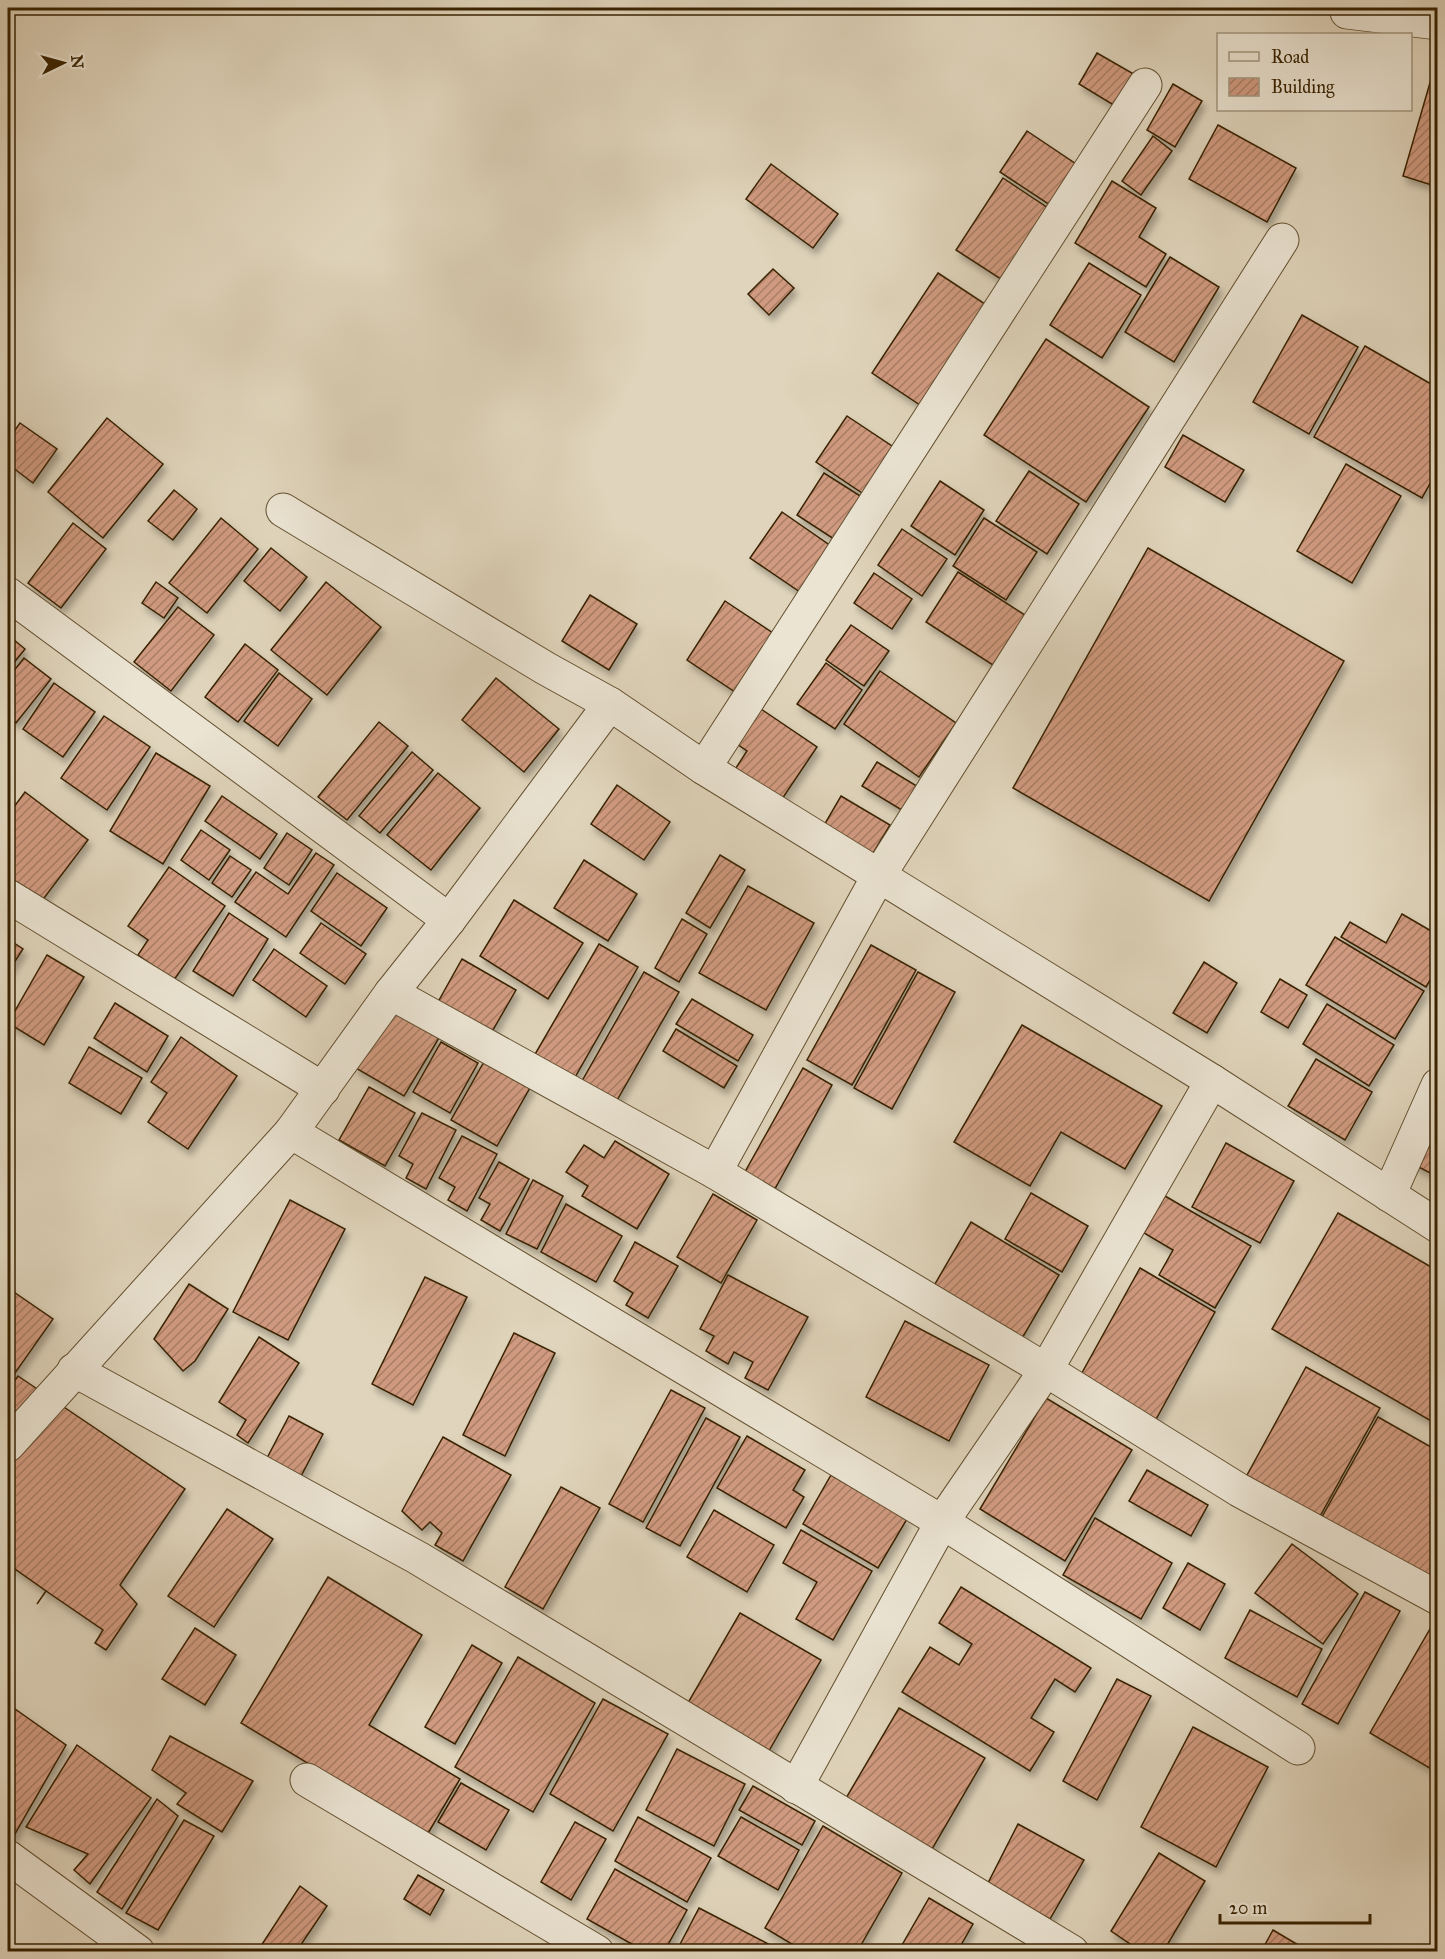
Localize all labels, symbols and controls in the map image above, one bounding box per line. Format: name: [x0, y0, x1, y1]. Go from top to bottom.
north arrow: [33, 33, 93, 93]
legend: [1217, 33, 1412, 111]
text: Road: [1271, 46, 1309, 68]
text: N: [67, 54, 88, 70]
text: Building: [1271, 76, 1335, 99]
scale bar: [1220, 1887, 1370, 1925]
text: 20 m: [1229, 1897, 1267, 1919]

